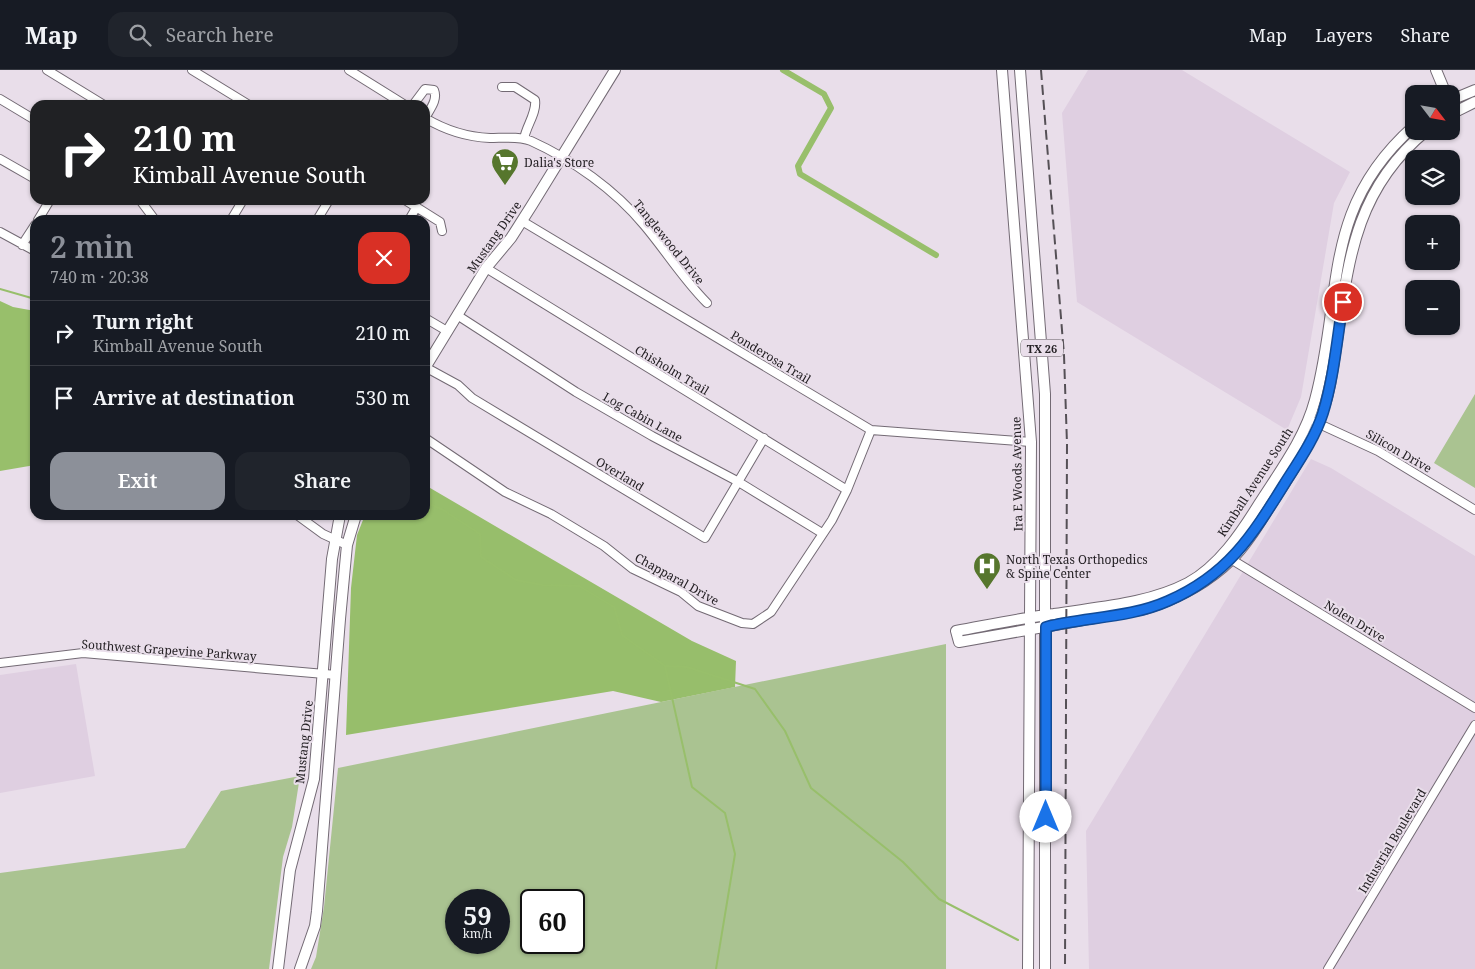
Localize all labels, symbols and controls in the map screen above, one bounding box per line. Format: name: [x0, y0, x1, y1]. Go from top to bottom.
search box: [108, 12, 458, 57]
text: Map: [25, 18, 78, 51]
icon: search: [126, 21, 154, 49]
text: Search here: [166, 22, 274, 48]
text: Map: [1249, 23, 1287, 47]
text: Layers: [1315, 23, 1373, 47]
text: Share: [1401, 23, 1450, 47]
north arrow: [1405, 85, 1460, 140]
map controls: [1405, 85, 1460, 335]
text: 210 m: [133, 114, 236, 161]
icon: right: [50, 120, 115, 185]
supermarket icon: Dalia's Store: [490, 147, 520, 186]
button: layers: [1405, 150, 1460, 205]
place label: Dalia's Store: [524, 154, 594, 171]
text: Kimball Avenue South: [133, 159, 366, 189]
street label: Tanglewood Drive: [630, 196, 708, 288]
street label: Mustang Drive: [463, 198, 525, 276]
button: +: [1405, 215, 1460, 270]
text: 2 min: [50, 226, 134, 267]
button: close: [358, 232, 410, 284]
text: 740 m · 20:38: [50, 266, 149, 288]
button: −: [1405, 280, 1460, 335]
pin: [1322, 281, 1364, 323]
icon: arrive: [1329, 288, 1357, 316]
text: Turn right: [93, 309, 193, 335]
icon: right: [50, 319, 78, 347]
text: 210 m: [355, 320, 410, 346]
street label: Ponderosa Trail: [728, 326, 814, 388]
text: Kimball Avenue South: [93, 335, 263, 357]
road number: TX 26: [1021, 340, 1063, 356]
street label: Chisholm Trail: [632, 341, 713, 399]
icon: arrive: [50, 384, 78, 412]
text: Arrive at destination: [93, 385, 295, 411]
text: 530 m: [355, 385, 410, 411]
street label: Log Cabin Lane: [600, 388, 686, 446]
street label: Ira E Woods Avenue: [1007, 416, 1027, 532]
street label: Kimball Avenue South: [1213, 424, 1297, 540]
street label: Silicon Drive: [1363, 425, 1435, 477]
button: Exit: [50, 452, 225, 510]
button: Share: [235, 452, 410, 510]
street label: Overland: [593, 453, 648, 495]
street label: Chapparal Drive: [632, 549, 722, 609]
hospital icon: North Texas Orthopedics & Spine Center: [972, 551, 1002, 590]
place label: North Texas Orthopedics & Spine Center: [1006, 551, 1148, 582]
street label: Nolen Drive: [1321, 596, 1389, 646]
street label: Southwest Grapevine Parkway: [81, 635, 257, 665]
street label: Mustang Drive: [291, 699, 317, 785]
street label: Industrial Boulevard: [1354, 785, 1430, 896]
position arrow: [1019, 790, 1071, 842]
speed limit sign: 60: [520, 889, 585, 954]
text: 59: [463, 898, 492, 932]
text: km/h: [463, 925, 492, 942]

